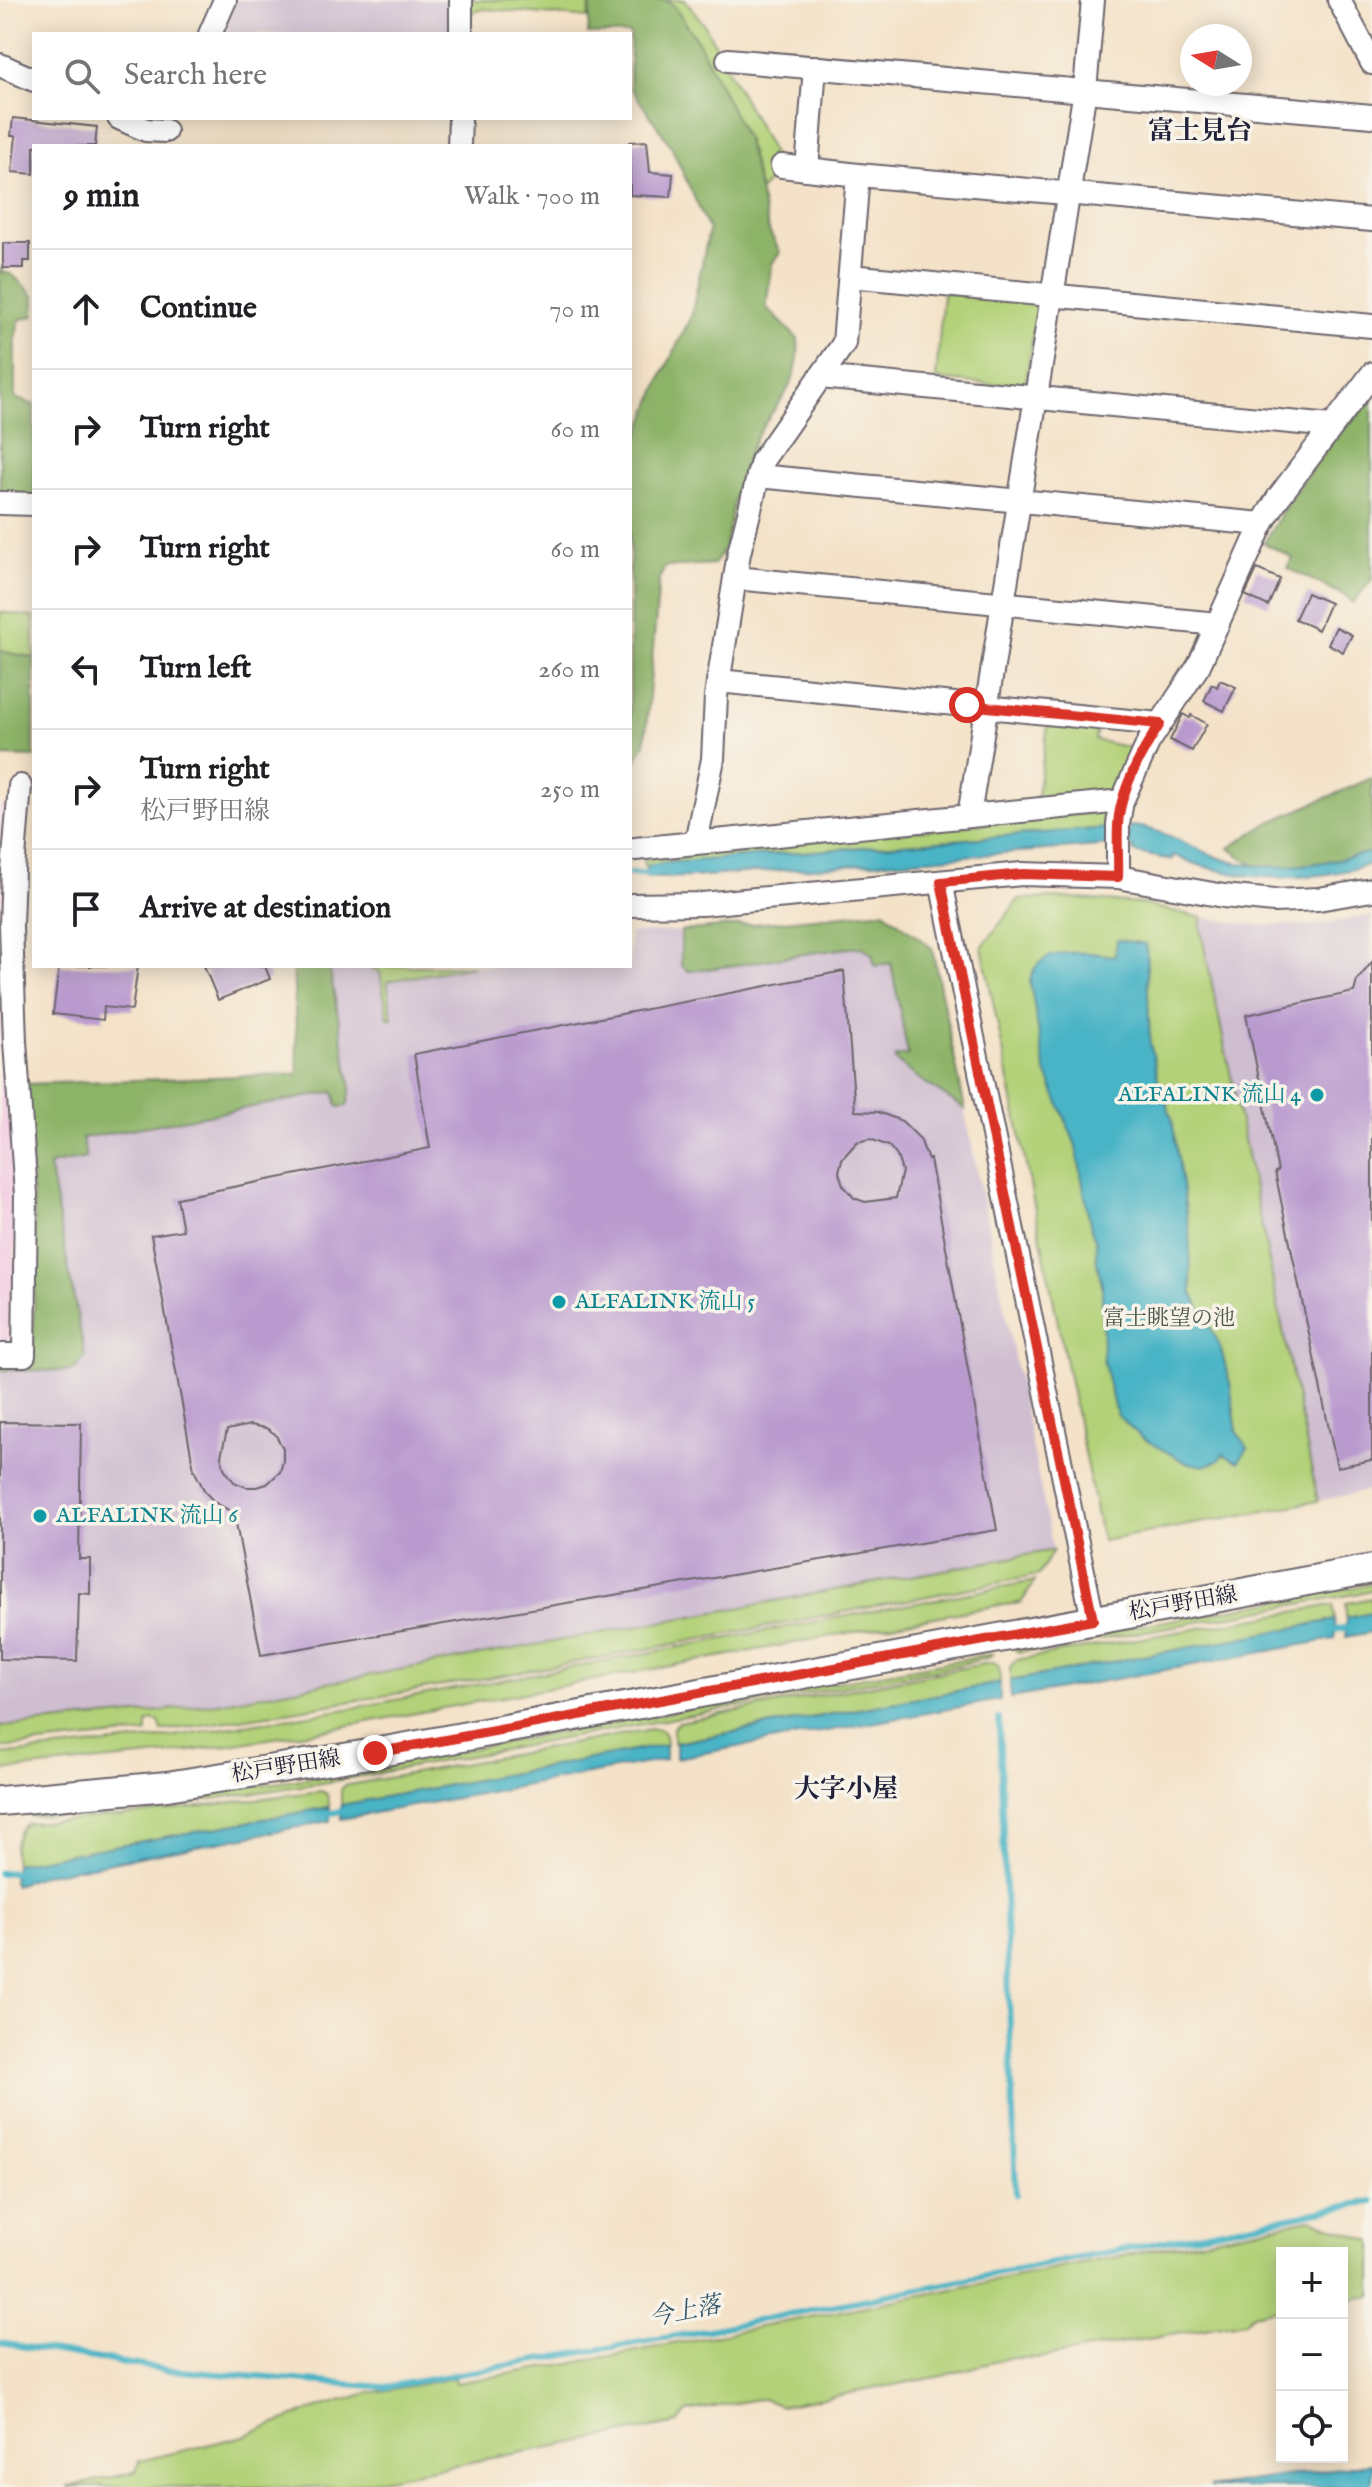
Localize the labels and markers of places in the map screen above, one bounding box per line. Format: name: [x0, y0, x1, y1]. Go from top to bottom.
place label: ALFALINK 流山 4: [1117, 1081, 1301, 1109]
marker: ALFALINK 流山 4: [1308, 1086, 1326, 1104]
place label: ALFALINK 流山 5: [574, 1288, 755, 1316]
marker: ALFALINK 流山 5: [550, 1293, 568, 1311]
place label: ALFALINK 流山 6: [55, 1502, 238, 1530]
marker: ALFALINK 流山 6: [31, 1507, 49, 1525]

